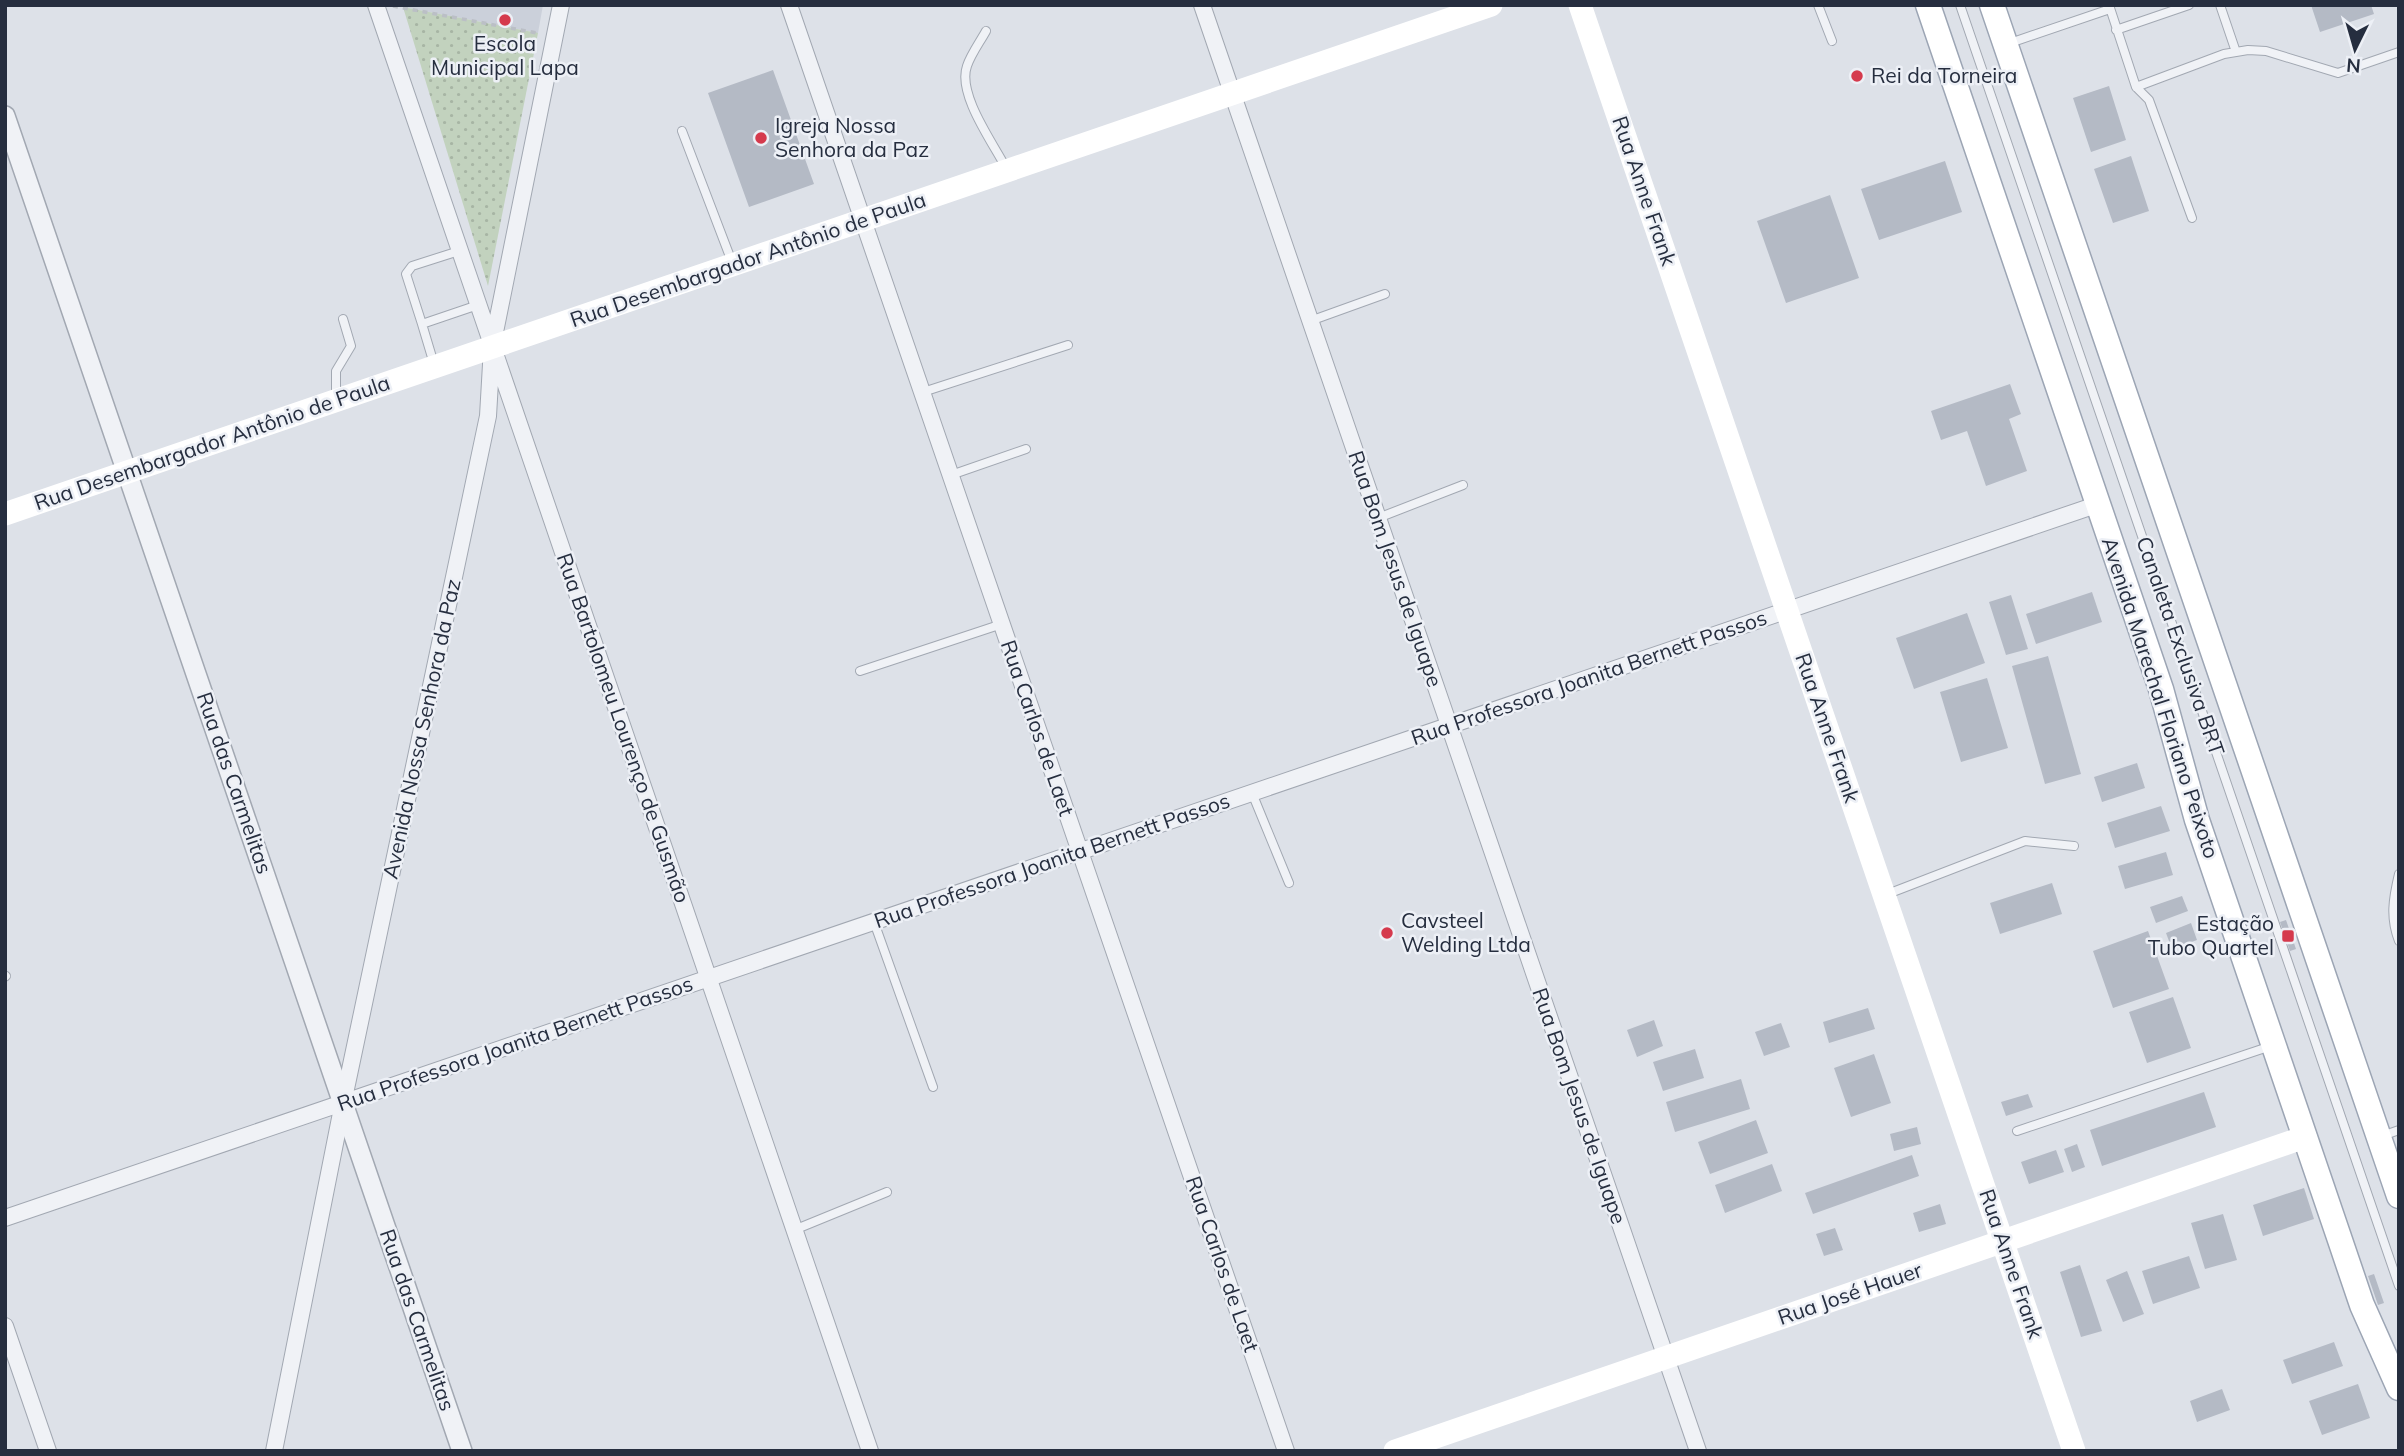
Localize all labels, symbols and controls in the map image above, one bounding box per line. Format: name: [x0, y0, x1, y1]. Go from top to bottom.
marker: Escola Municipal Lapa: [497, 12, 513, 28]
north arrow: [2320, 14, 2390, 84]
place label: Escola Municipal Lapa: [431, 30, 579, 80]
text: N: [2345, 53, 2362, 79]
place label: Rei da Torneira: [1871, 62, 2017, 88]
marker: Rei da Torneira: [1849, 68, 1865, 84]
place label: Igreja Nossa Senhora da Paz: [775, 112, 929, 162]
street label: Rua Anne Frank: [1607, 112, 1683, 269]
marker: Igreja Nossa Senhora da Paz: [753, 130, 769, 146]
street label: Rua Desembargador Antônio de Paula: [566, 186, 929, 332]
street label: Rua Desembargador Antônio de Paula: [30, 369, 393, 515]
street label: Rua Bom Jesus de Iguape: [1343, 447, 1449, 690]
street label: Canaleta Exclusiva BRT: [2131, 533, 2231, 759]
street label: Avenida Marechal Floriano Peixoto: [2097, 534, 2225, 862]
street label: Rua Bartolomeu Lourenço de Gusmão: [552, 549, 696, 906]
street label: Avenida Nossa Senhora da Paz: [377, 576, 466, 881]
street label: Rua Professora Joanita Bernett Passos: [1407, 604, 1770, 750]
street label: Rua Carlos de Laet: [996, 636, 1080, 819]
street label: Rua Anne Frank: [1790, 649, 1866, 806]
street label: Rua das Carmelitas: [192, 688, 278, 877]
street label: Rua Professora Joanita Bernett Passos: [870, 787, 1233, 933]
place label: Cavsteel Welding Ltda: [1401, 907, 1531, 957]
place label: Estação Tubo Quartel: [2148, 910, 2274, 960]
marker: Cavsteel Welding Ltda: [1379, 925, 1395, 941]
marker: Estação Tubo Quartel: [2280, 928, 2296, 944]
street label: Rua Professora Joanita Bernett Passos: [333, 970, 696, 1116]
street label: Rua Bom Jesus de Iguape: [1527, 984, 1633, 1227]
street label: Rua Carlos de Laet: [1181, 1172, 1265, 1355]
street label: Rua Anne Frank: [1974, 1185, 2050, 1342]
street label: Rua das Carmelitas: [375, 1225, 461, 1414]
street label: Rua José Hauer: [1774, 1256, 1926, 1330]

